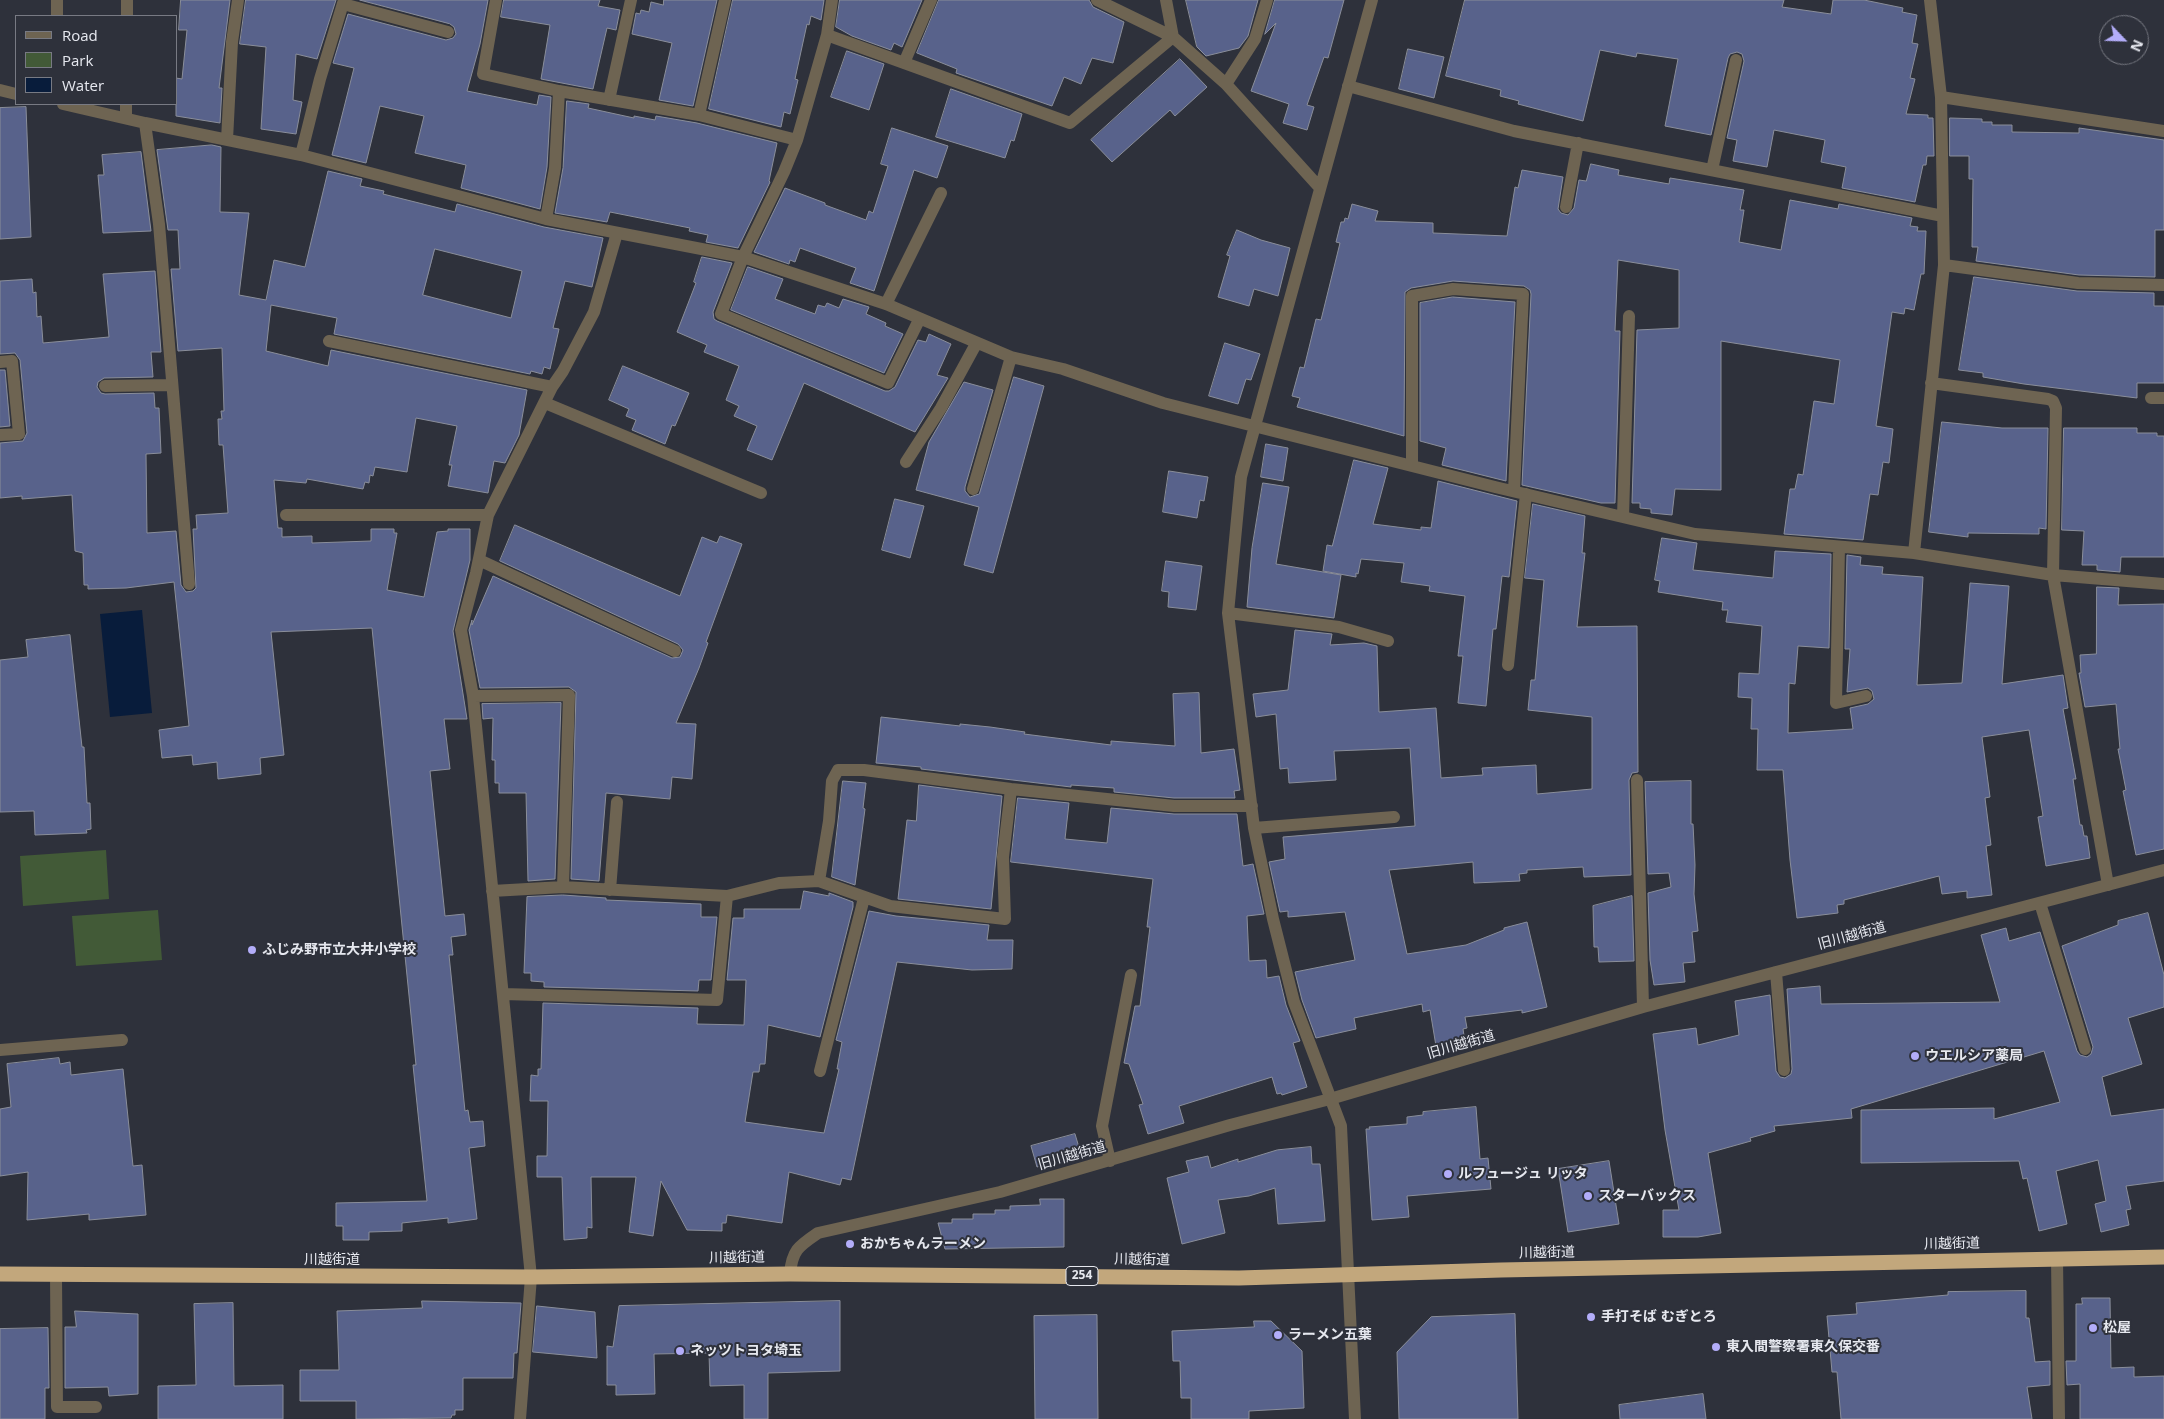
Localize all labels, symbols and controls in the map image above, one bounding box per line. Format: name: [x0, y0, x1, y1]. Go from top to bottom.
legend: [15, 15, 178, 105]
north arrow: [2099, 15, 2149, 65]
text: Road: [62, 25, 98, 45]
text: N: [2126, 37, 2148, 55]
text: Park: [62, 50, 93, 70]
text: Water: [62, 75, 104, 95]
street label: 旧川越街道: [1816, 919, 1888, 953]
place label: ふじみ野市立大井小学校: [262, 942, 416, 958]
marker: ふじみ野市立大井小学校: [246, 944, 258, 956]
street label: 旧川越街道: [1425, 1027, 1497, 1063]
place label: ウエルシア薬局: [1925, 1048, 2023, 1064]
marker: ウエルシア薬局: [1909, 1050, 1921, 1062]
street label: 旧川越街道: [1036, 1138, 1108, 1174]
place label: ルフュージュ リッタ: [1458, 1166, 1588, 1182]
marker: ルフュージュ リッタ: [1442, 1168, 1454, 1180]
place label: スターバックス: [1598, 1188, 1696, 1204]
marker: スターバックス: [1582, 1190, 1594, 1202]
street label: 川越街道: [1924, 1235, 1980, 1253]
place label: おかちゃんラーメン: [860, 1236, 986, 1252]
marker: おかちゃんラーメン: [844, 1238, 856, 1250]
street label: 川越街道: [1519, 1244, 1575, 1262]
street label: 川越街道: [709, 1249, 765, 1267]
street label: 川越街道: [1114, 1251, 1170, 1269]
street label: 川越街道: [304, 1252, 360, 1268]
road number: 254: [1066, 1266, 1098, 1285]
place label: 手打そば むぎとろ: [1601, 1309, 1717, 1325]
marker: 手打そば むぎとろ: [1585, 1311, 1597, 1323]
place label: 松屋: [2103, 1320, 2131, 1336]
marker: 松屋: [2087, 1322, 2099, 1334]
place label: ラーメン五葉: [1288, 1327, 1372, 1343]
marker: ラーメン五葉: [1272, 1329, 1284, 1341]
place label: 東入間警察署東久保交番: [1726, 1339, 1880, 1355]
marker: 東入間警察署東久保交番: [1710, 1341, 1722, 1353]
place label: ネッツトヨタ埼玉: [690, 1343, 802, 1359]
marker: ネッツトヨタ埼玉: [674, 1345, 686, 1357]

